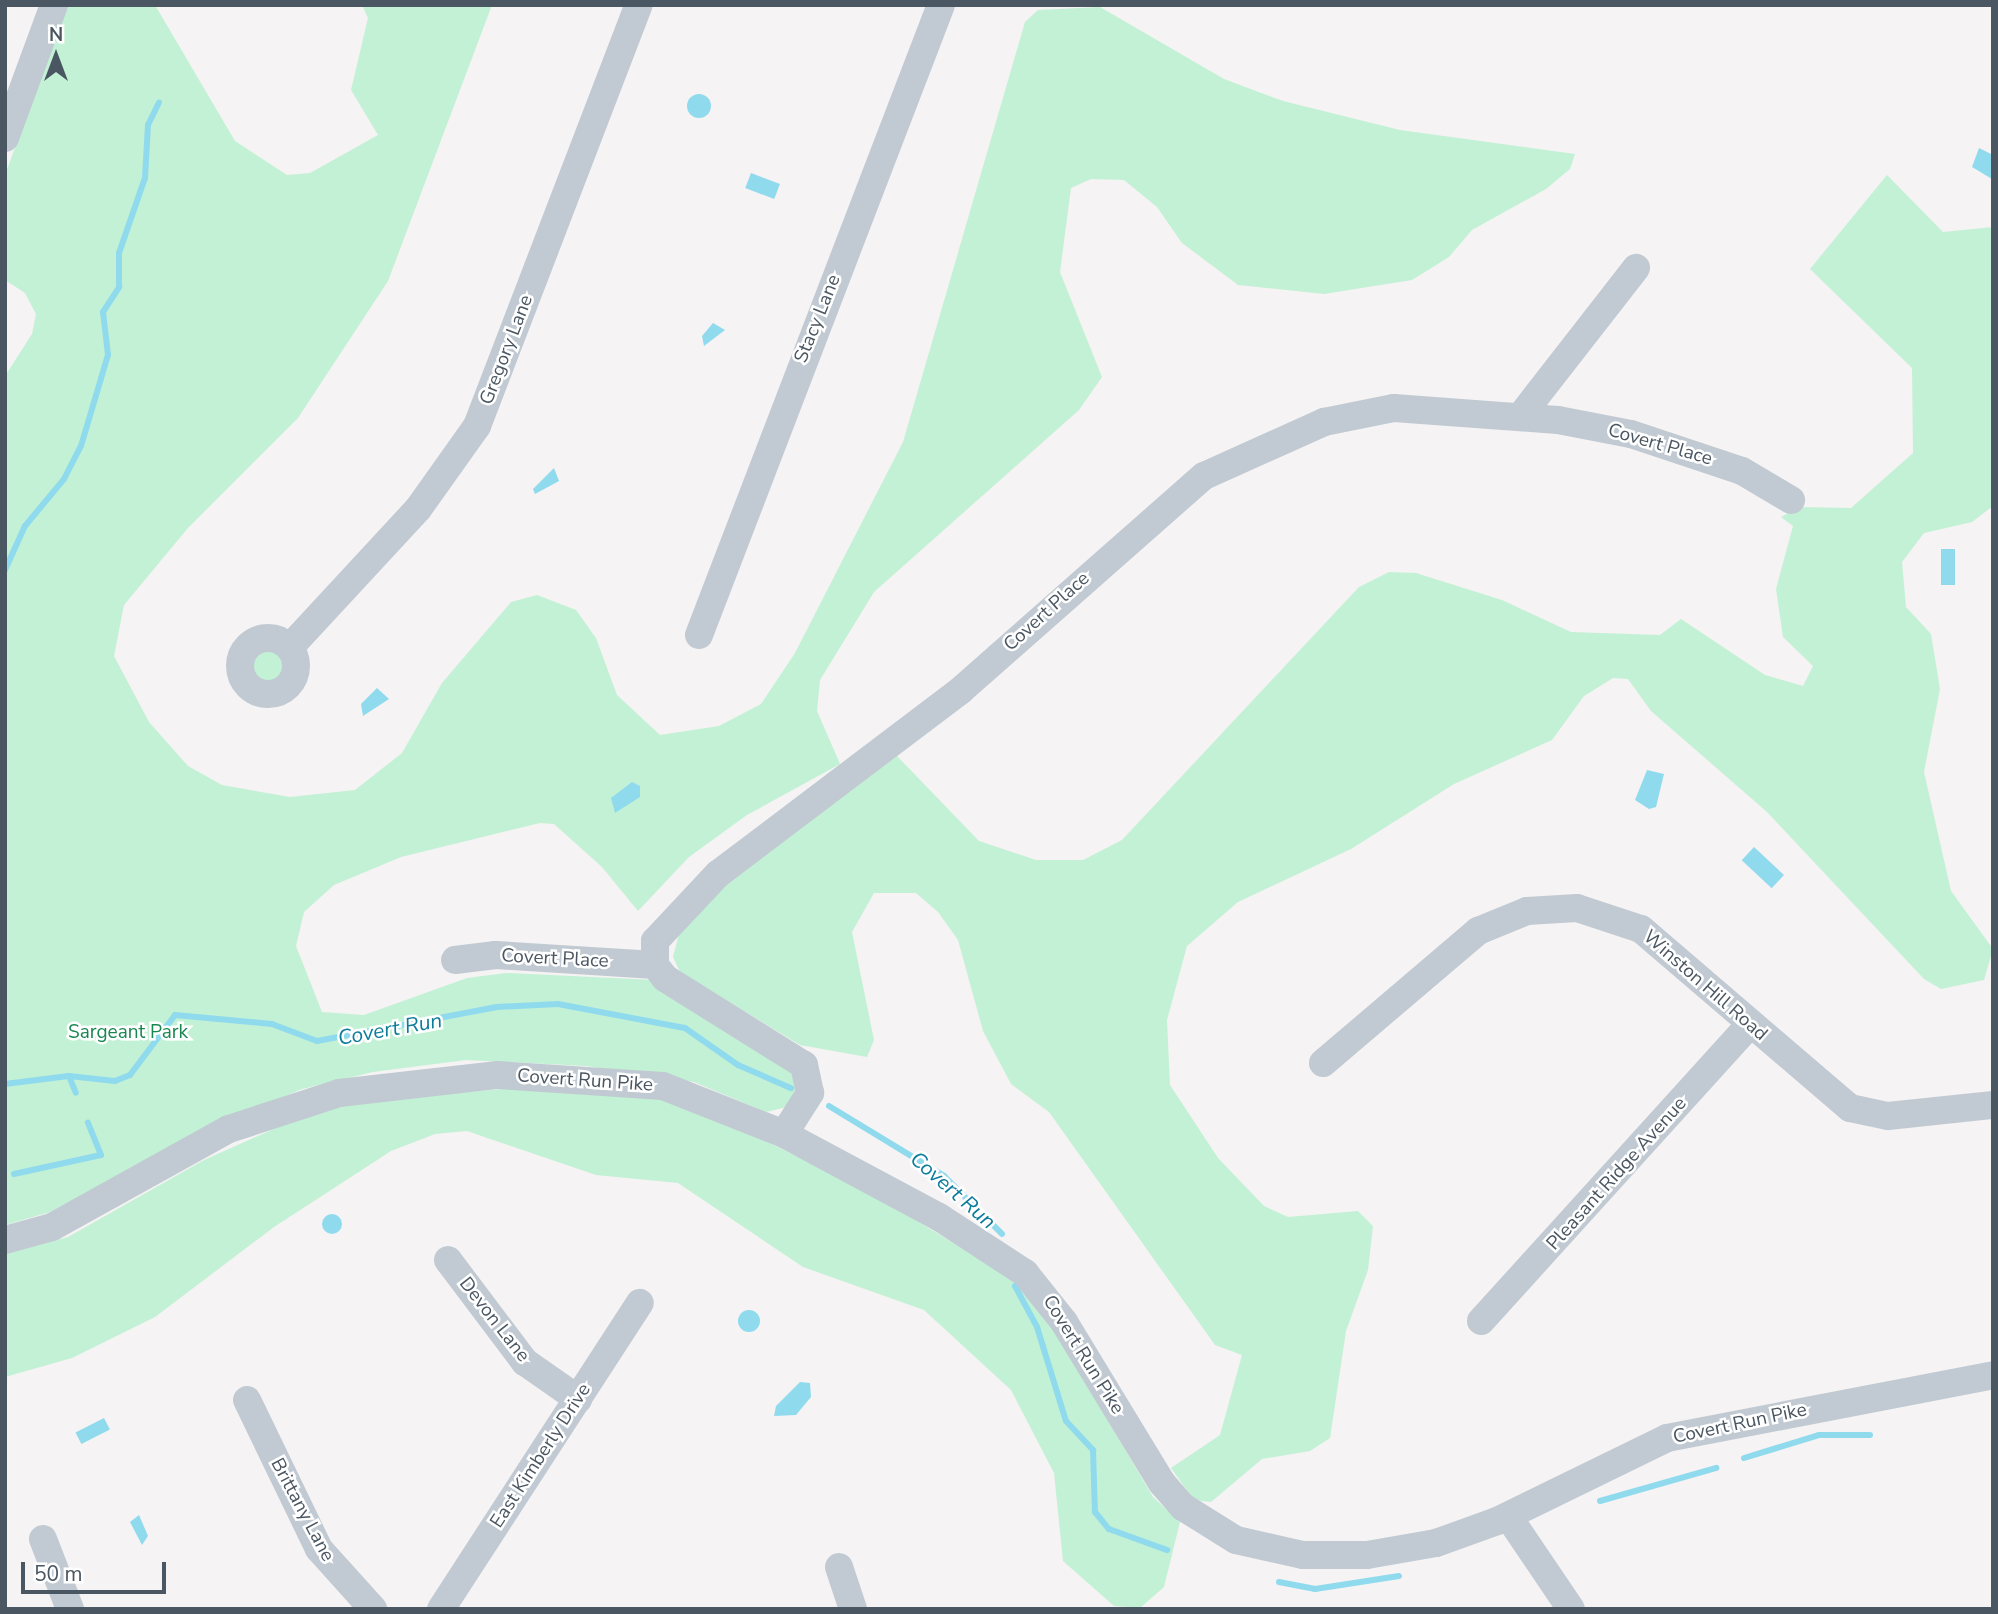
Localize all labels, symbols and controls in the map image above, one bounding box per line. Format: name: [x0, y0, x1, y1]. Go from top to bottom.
north arrow: [21, 21, 91, 91]
text: N: [49, 22, 63, 48]
street label: Stacy Lane: [790, 272, 846, 366]
street label: Gregory Lane: [476, 292, 538, 408]
street label: Covert Place: [1605, 419, 1715, 471]
street label: Covert Place: [999, 568, 1095, 656]
street label: Winston Hill Road: [1638, 926, 1772, 1046]
street label: Covert Place: [501, 945, 609, 973]
water label: Covert Run: [336, 1007, 444, 1051]
park label: Sargeant Park: [68, 1022, 188, 1044]
street label: Covert Run Pike: [516, 1065, 654, 1097]
street label: Pleasant Ridge Avenue: [1542, 1093, 1692, 1255]
water label: Covert Run: [905, 1146, 1001, 1234]
street label: Devon Lane: [454, 1273, 534, 1367]
street label: Covert Run Pike: [1037, 1291, 1129, 1419]
street label: East Kimberly Drive: [486, 1380, 596, 1532]
street label: Covert Run Pike: [1671, 1399, 1809, 1449]
street label: Brittany Lane: [265, 1454, 339, 1566]
scale bar: [24, 1548, 170, 1592]
text: 50 m: [34, 1560, 83, 1588]

